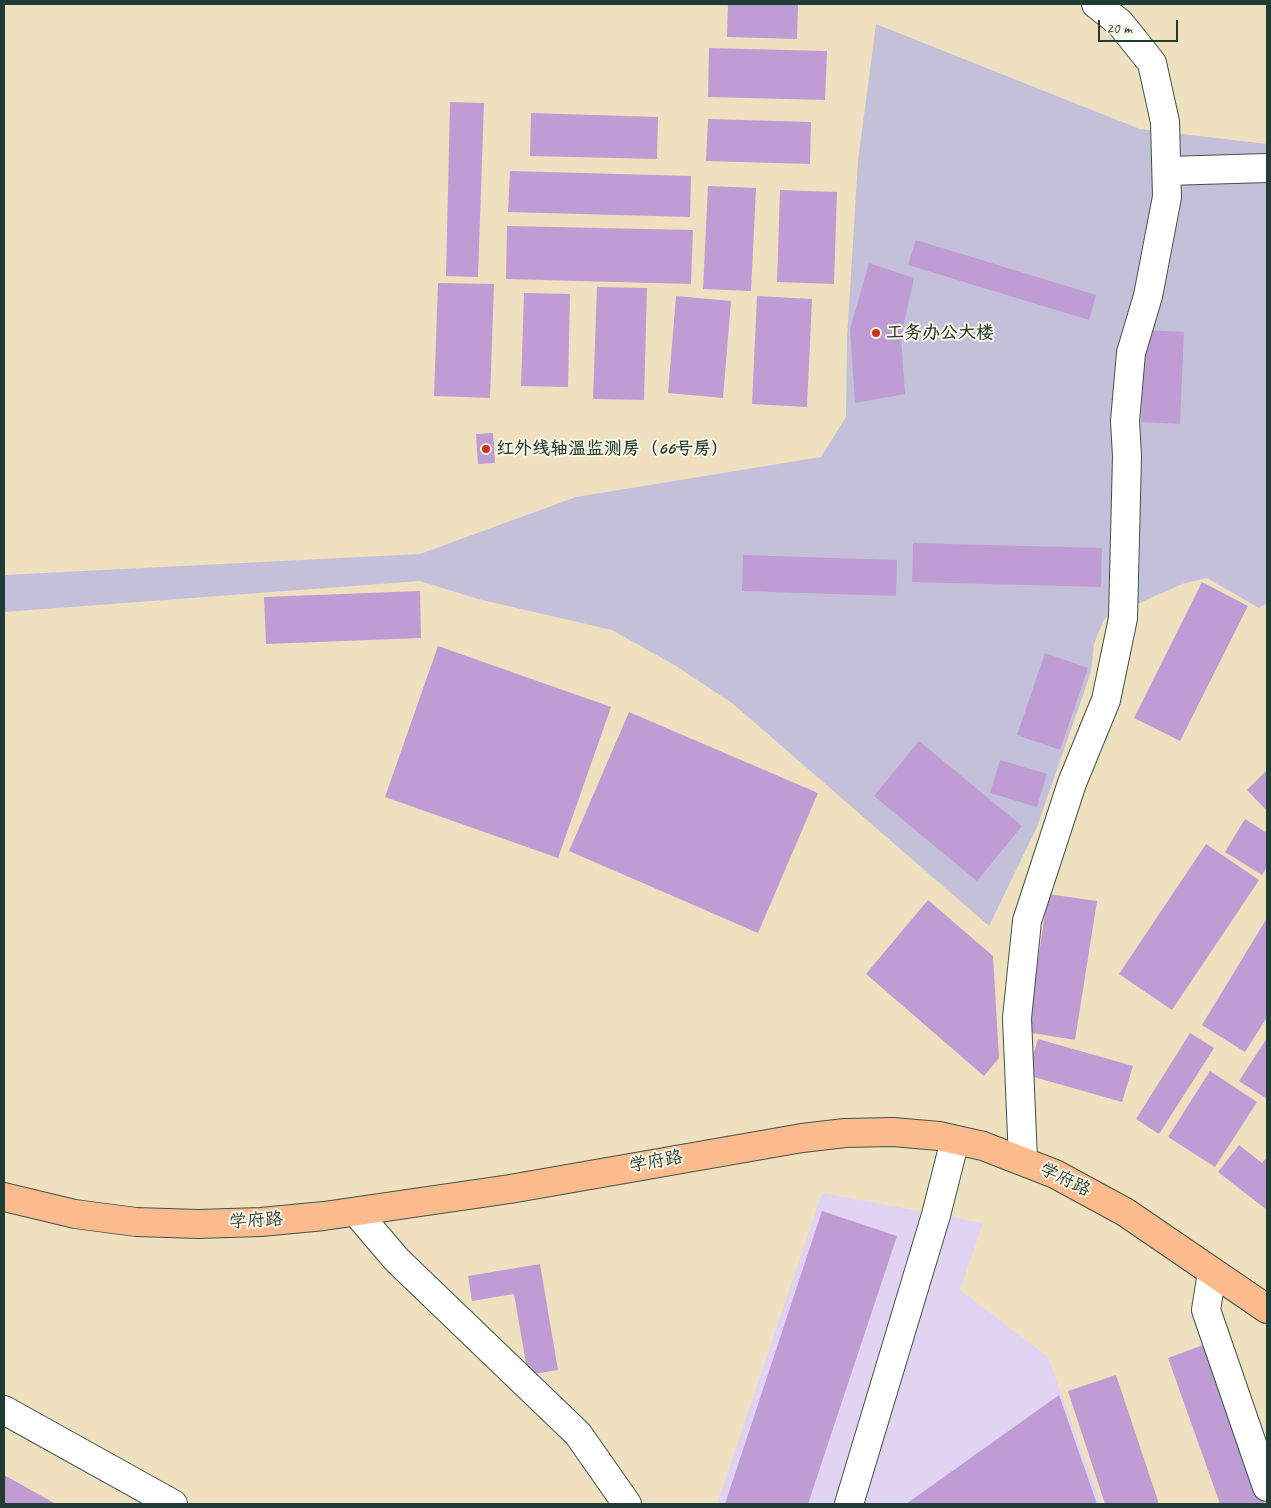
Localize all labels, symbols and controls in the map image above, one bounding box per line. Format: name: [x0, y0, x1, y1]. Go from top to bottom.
scale bar: [1101, 10, 1181, 42]
text: 20 m: [1106, 19, 1132, 38]
place label: 工务办公大楼: [886, 322, 994, 344]
marker: 工务办公大楼: [870, 327, 882, 339]
place label: 红外线轴温监测房（66号房）: [496, 438, 729, 460]
marker: 红外线轴温监测房（66号房）: [480, 443, 492, 455]
street label: 学府路: [628, 1147, 684, 1177]
street label: 学府路: [1036, 1158, 1094, 1202]
street label: 学府路: [228, 1209, 284, 1233]

